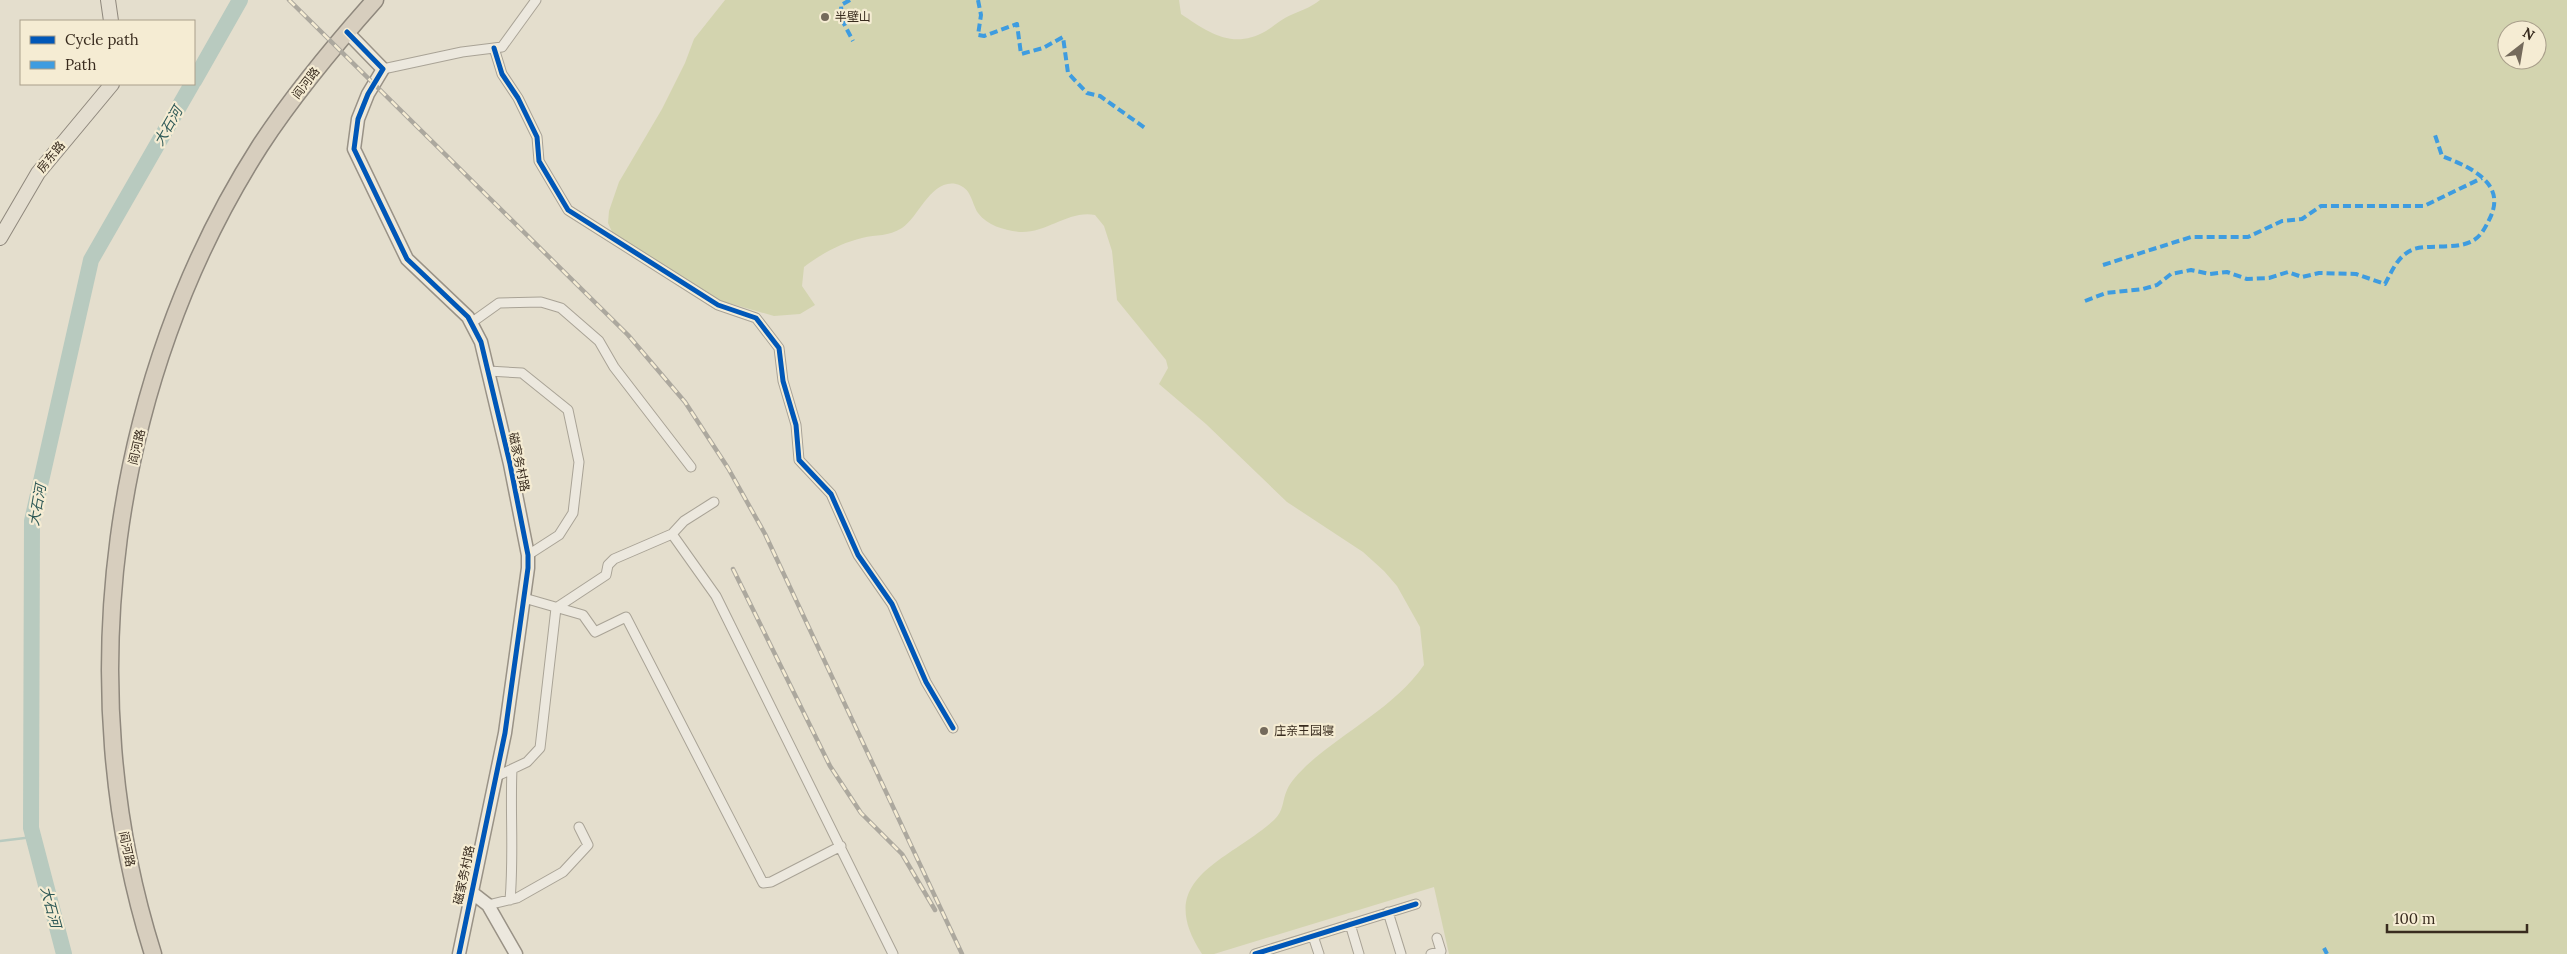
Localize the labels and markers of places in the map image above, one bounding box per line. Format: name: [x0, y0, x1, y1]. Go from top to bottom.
place label: 半壁山: [835, 9, 871, 24]
marker: 半壁山: [819, 11, 831, 23]
place label: 庄亲王园寝: [1274, 723, 1334, 738]
marker: 庄亲王园寝: [1258, 725, 1270, 737]

